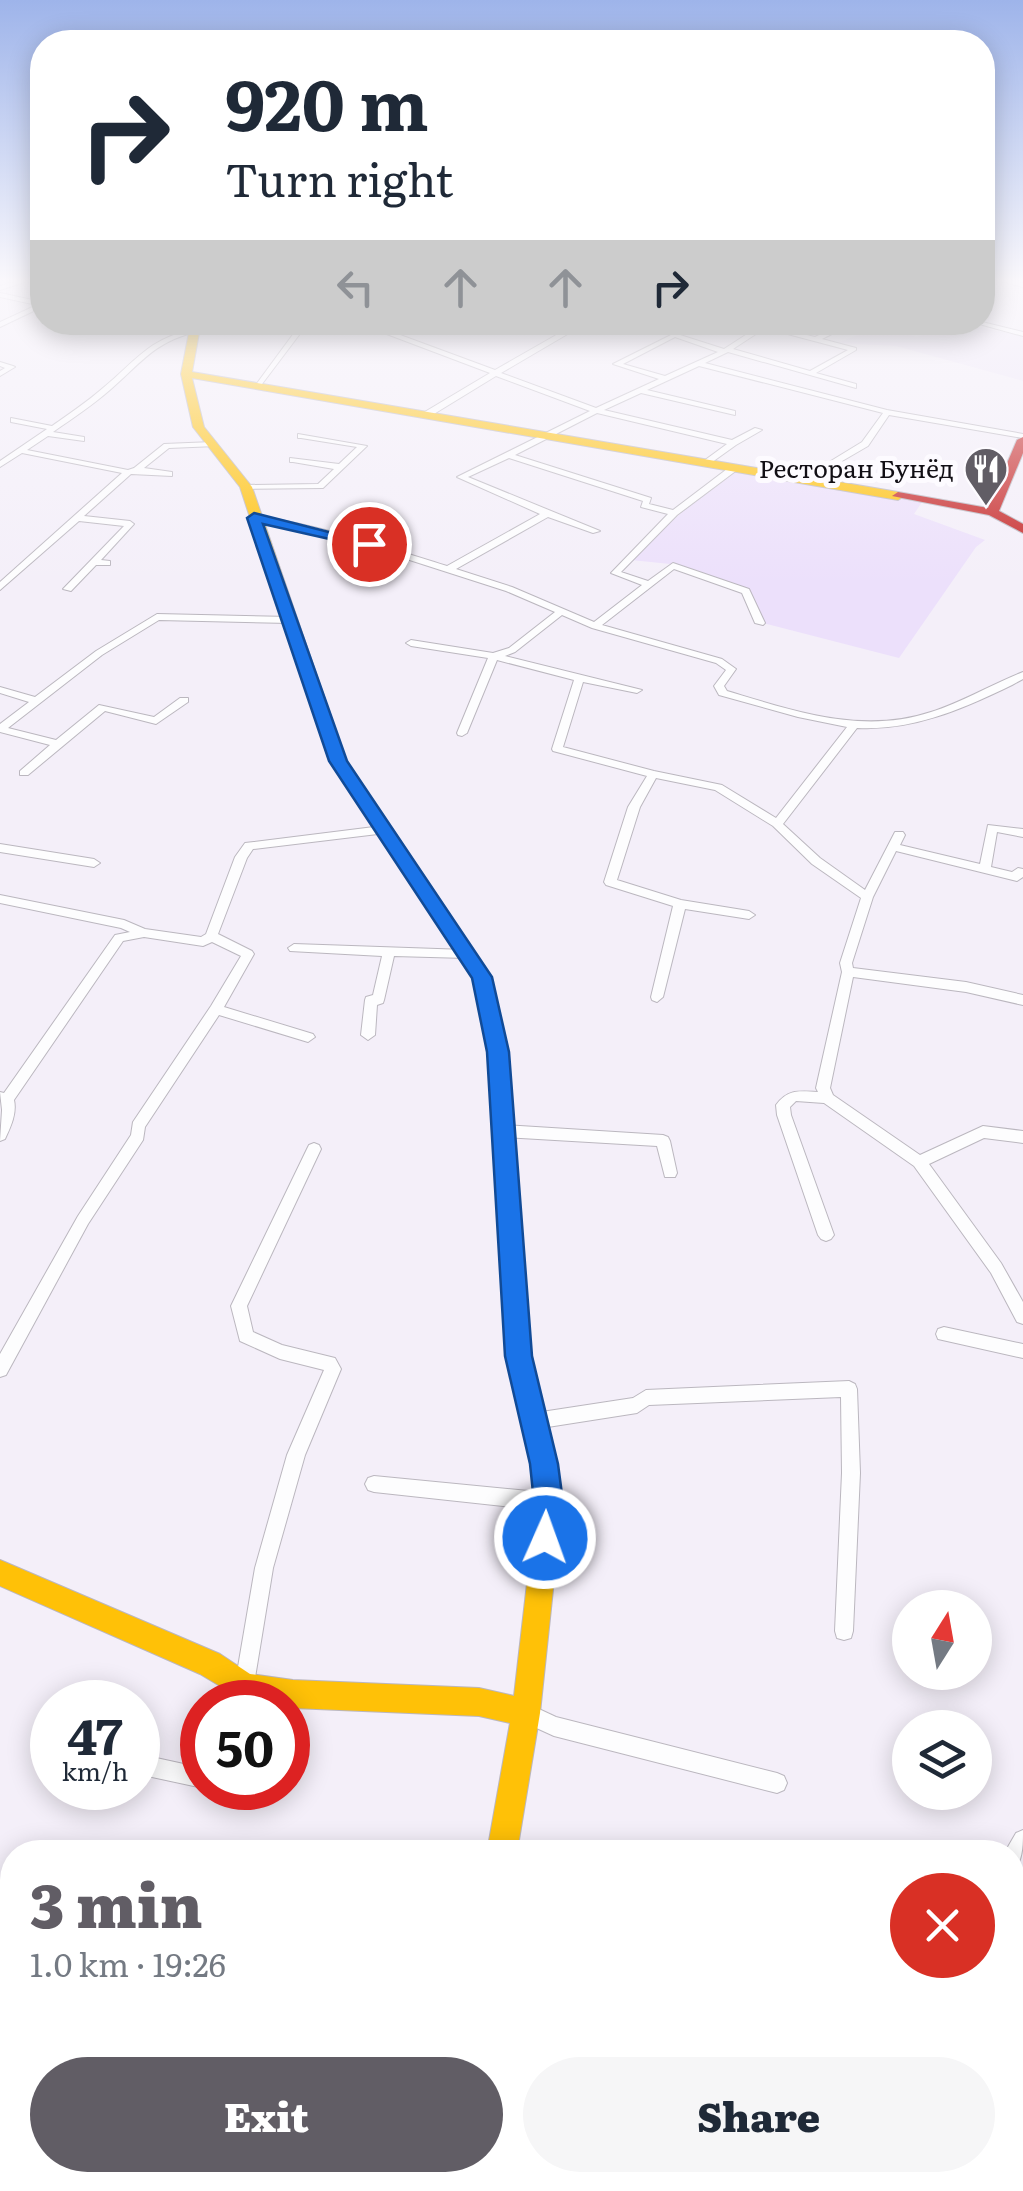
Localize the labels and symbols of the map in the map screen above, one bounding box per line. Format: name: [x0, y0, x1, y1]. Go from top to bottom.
restaurant icon: Ресторан Бунёд: [963, 446, 1009, 507]
place label: Ресторан Бунёд: [759, 449, 954, 486]
pin: [327, 502, 412, 587]
position arrow: [493, 1486, 597, 1590]
north arrow: [892, 1590, 992, 1690]
speed limit sign: 50: [180, 1680, 310, 1810]

